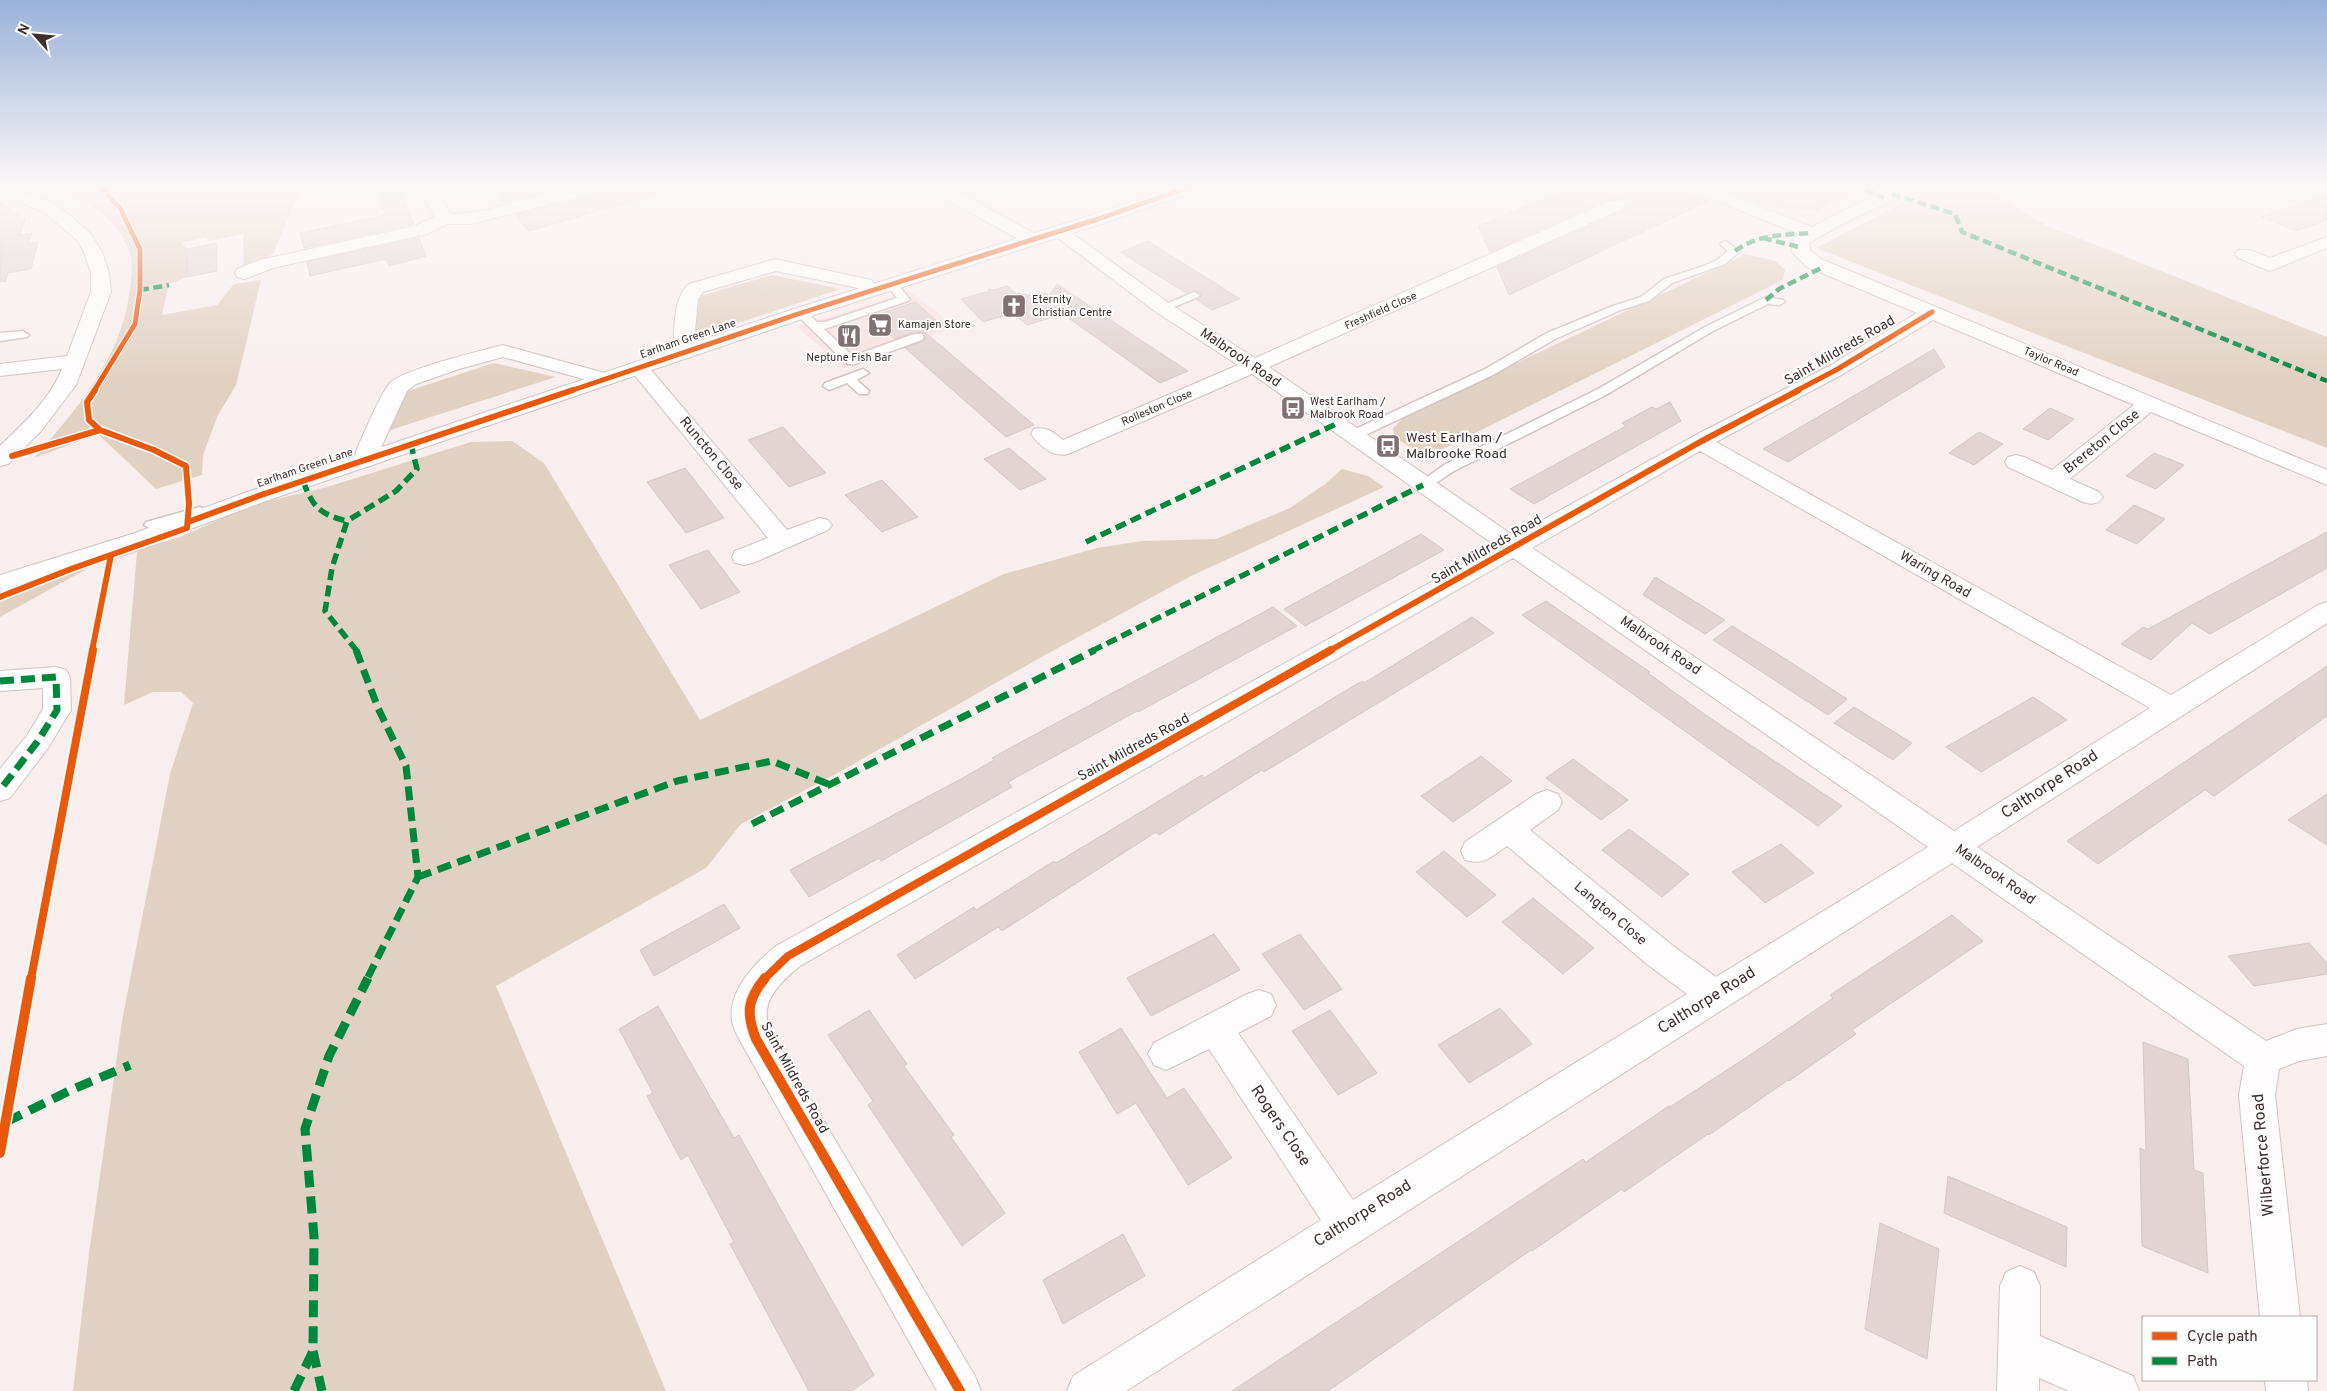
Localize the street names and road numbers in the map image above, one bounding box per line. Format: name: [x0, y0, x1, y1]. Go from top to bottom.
street label: Freshfield Close: [1343, 289, 1419, 333]
street label: Saint Mildreds Road: [1782, 312, 1898, 390]
street label: Earlham Green Lane: [638, 316, 738, 362]
street label: Malbrook Road: [1196, 325, 1284, 391]
street label: Taylor Road: [2021, 344, 2081, 380]
street label: Rolleston Close: [1119, 387, 1195, 429]
street label: Brereton Close: [2061, 406, 2143, 478]
street label: Runcton Close: [675, 414, 747, 494]
street label: Earlham Green Lane: [255, 445, 355, 491]
street label: Saint Mildreds Road: [1429, 511, 1545, 589]
street label: Waring Road: [1896, 548, 1974, 602]
street label: Malbrook Road: [1616, 613, 1704, 679]
street label: Saint Mildreds Road: [1075, 710, 1193, 786]
street label: Calthorpe Road: [1998, 746, 2102, 824]
street label: Malbrook Road: [1952, 841, 2038, 909]
street label: Langton Close: [1570, 879, 1650, 949]
street label: Calthorpe Road: [1654, 963, 1760, 1039]
street label: Saint Mildreds Road: [756, 1019, 832, 1137]
street label: Rogers Close: [1246, 1082, 1314, 1170]
street label: Wilberforce Road: [2249, 1093, 2279, 1217]
street label: Calthorpe Road: [1310, 1176, 1416, 1252]

